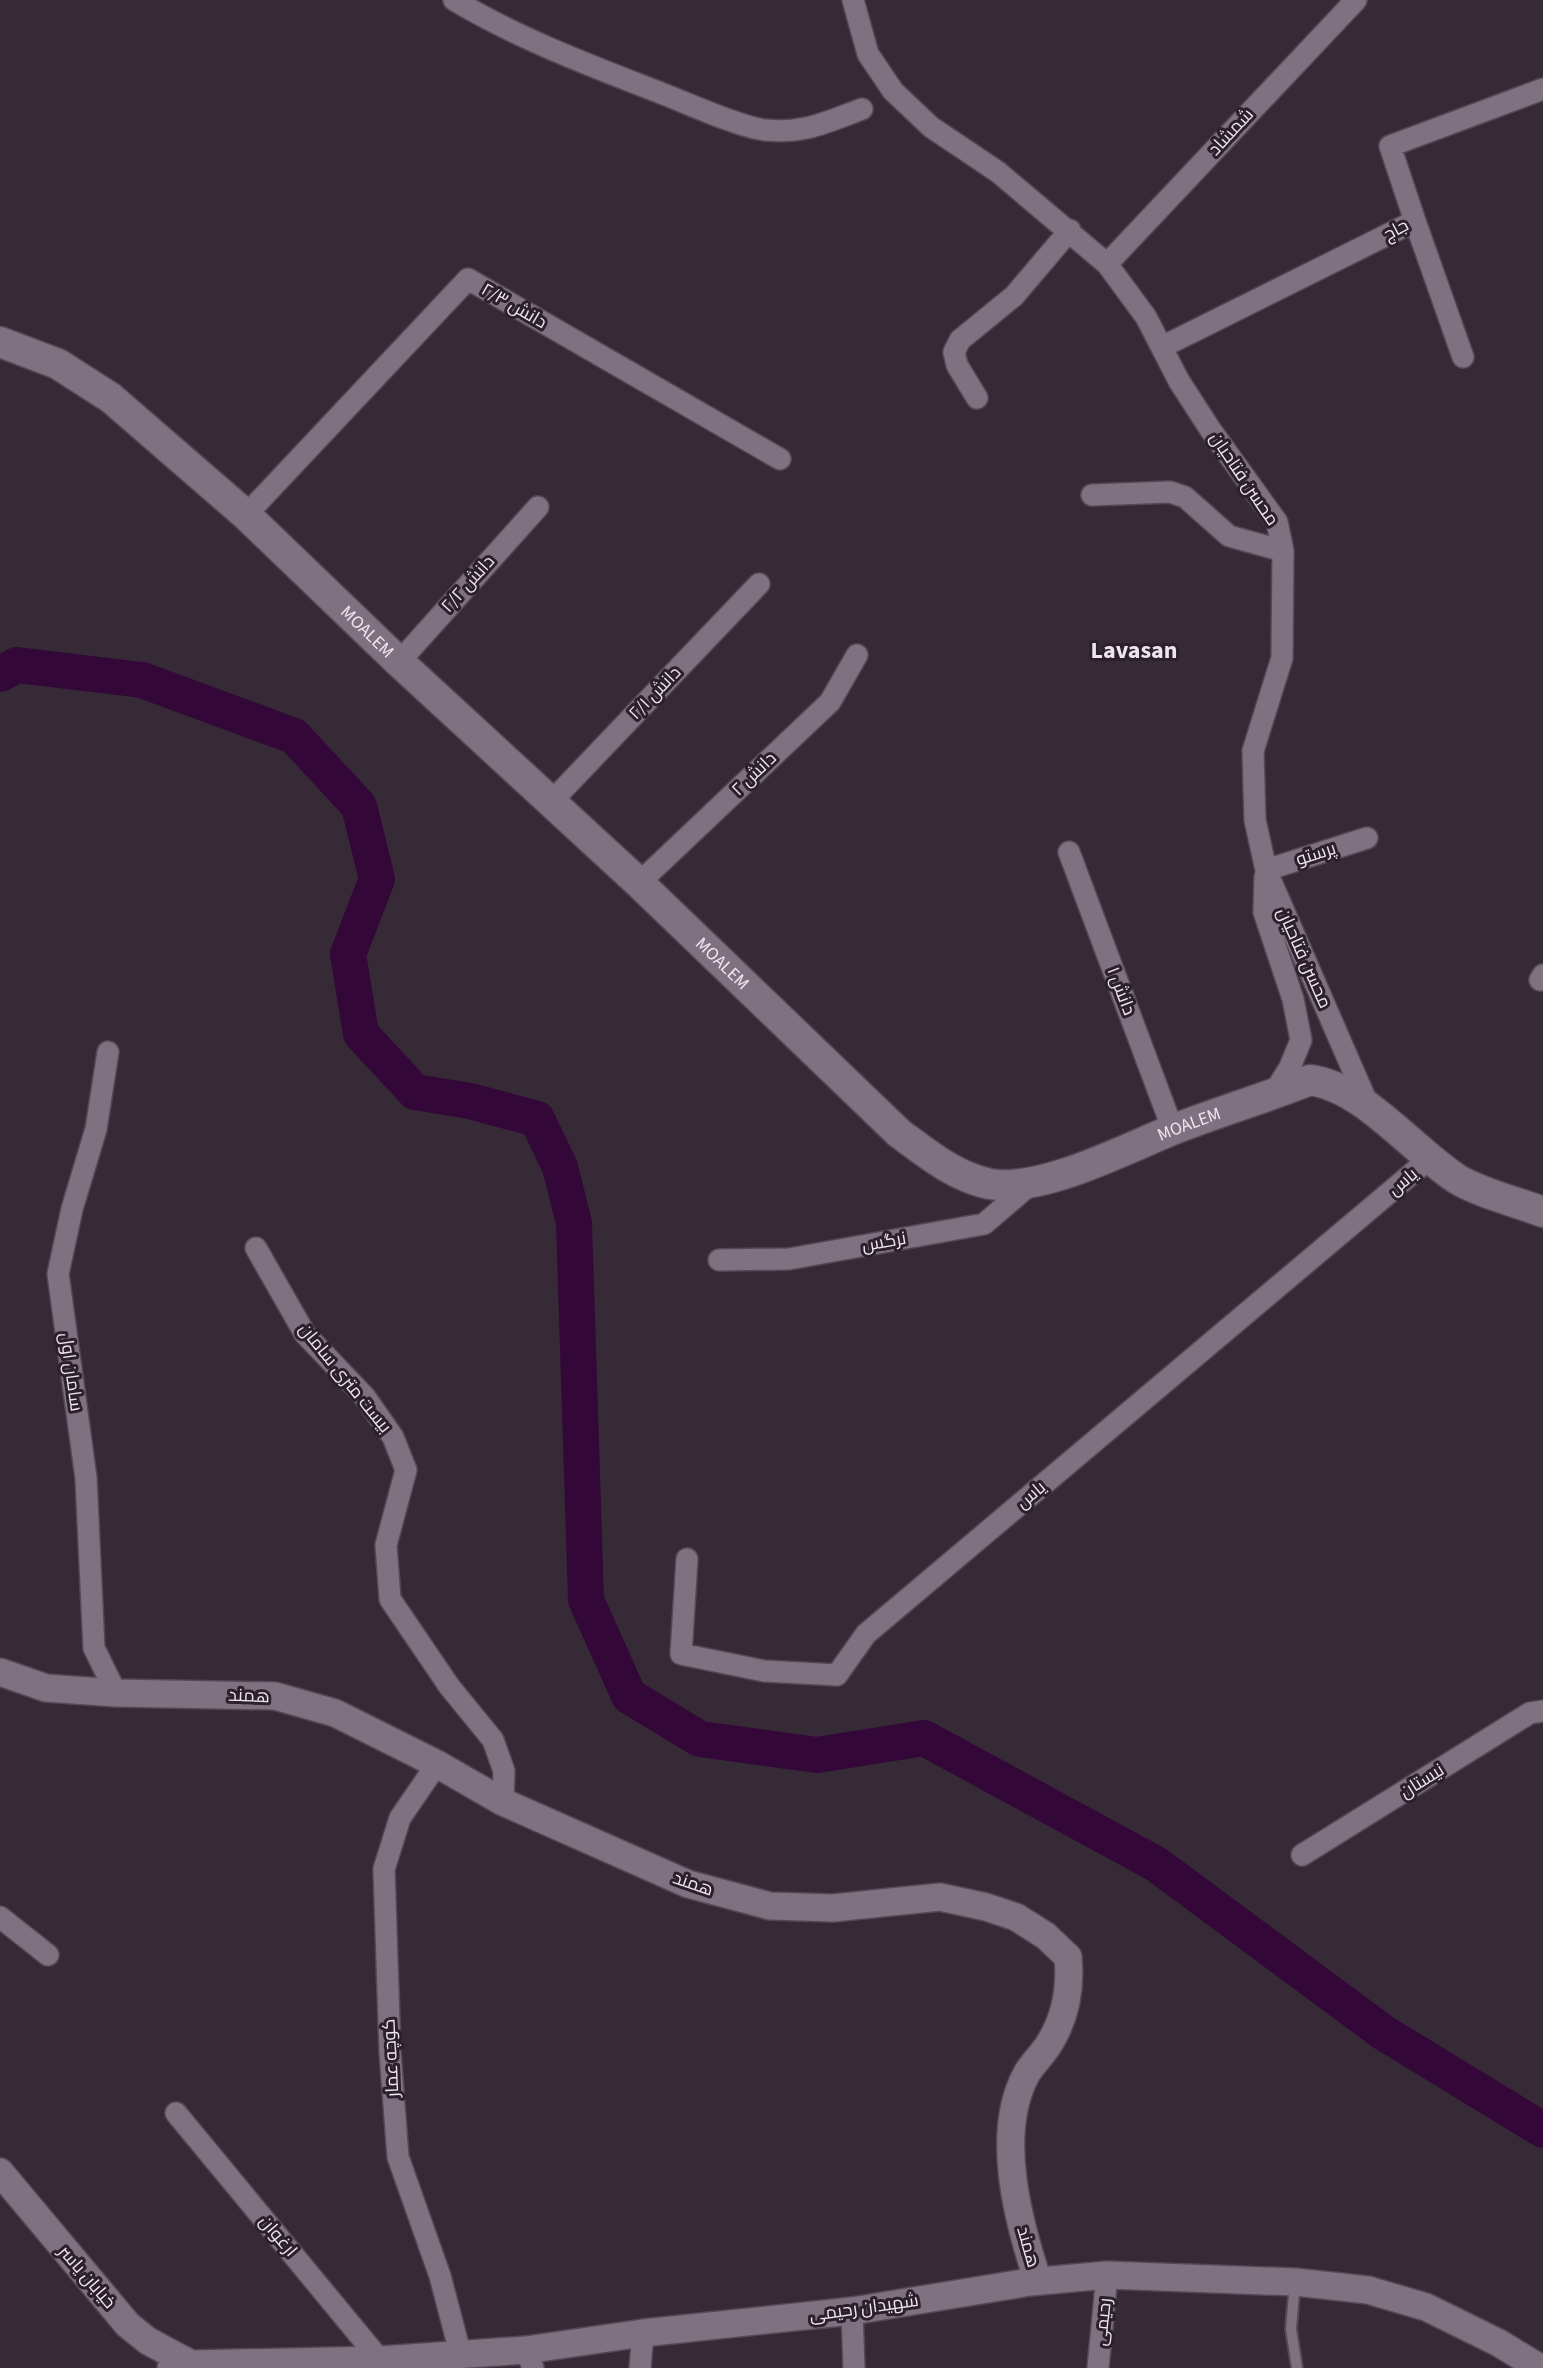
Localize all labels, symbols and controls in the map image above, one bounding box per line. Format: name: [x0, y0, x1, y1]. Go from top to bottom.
street label: شمشاد: [1203, 103, 1259, 161]
street label: جاج: [1379, 213, 1413, 247]
street label: دانش ۲/۳: [476, 277, 552, 335]
street label: محسن فتاحیان: [1203, 427, 1285, 531]
street label: دانش ۲/۲: [435, 550, 501, 618]
street label: MOALEM: [335, 600, 400, 664]
district label: Lavasan: [1091, 633, 1177, 668]
street label: دانش ۲/۱: [623, 661, 687, 725]
street label: دانش ۲: [726, 746, 782, 802]
street label: پرستو: [1293, 836, 1339, 872]
street label: محسن فتاحیان: [1271, 904, 1337, 1012]
street label: MOALEM: [690, 931, 755, 995]
street label: دانش ۱: [1100, 963, 1142, 1019]
street label: MOALEM: [1153, 1101, 1224, 1147]
street label: یاس: [1383, 1162, 1423, 1202]
street label: نرگس: [860, 1226, 908, 1258]
street label: بیست متری سامان: [293, 1318, 397, 1438]
street label: سامان اول: [53, 1331, 89, 1413]
street label: یاس: [1011, 1475, 1051, 1515]
street label: همند: [228, 1683, 270, 1709]
street label: نیستان: [1395, 1758, 1449, 1804]
street label: همند: [669, 1865, 717, 1903]
street label: کوچه عمار: [376, 2018, 406, 2099]
street label: ارغوان: [253, 2210, 303, 2262]
street label: همند: [1010, 2224, 1046, 2270]
street label: خیابان یاسر: [52, 2239, 121, 2314]
street label: شهیدان رحیمی: [808, 2288, 920, 2328]
street label: رحیمی: [1088, 2297, 1118, 2347]

